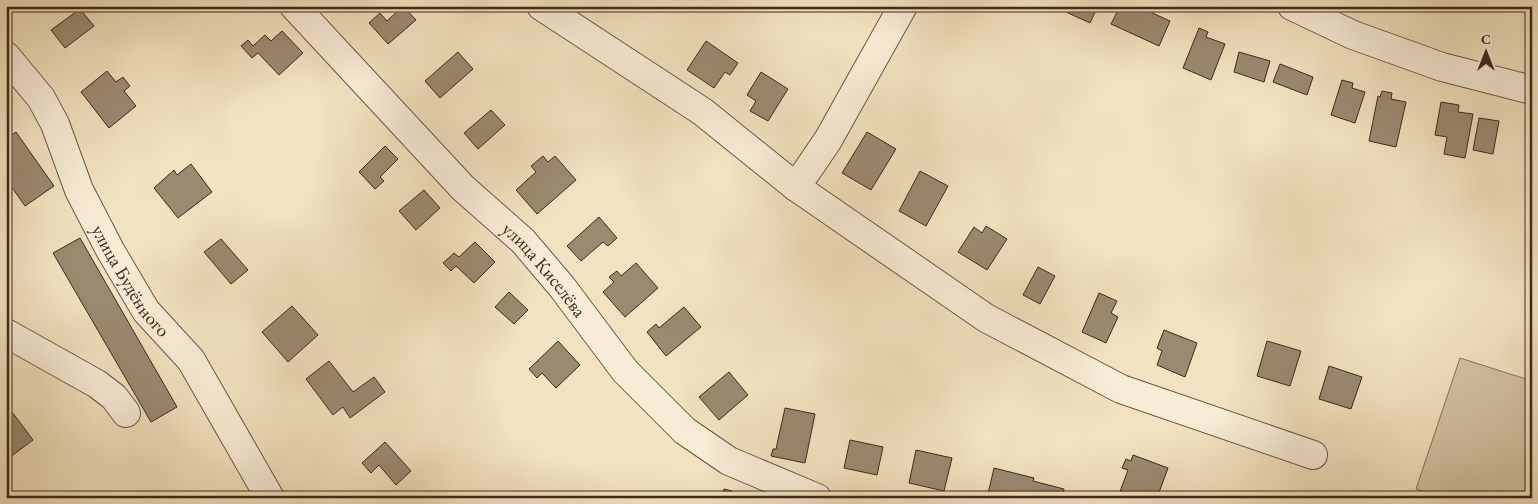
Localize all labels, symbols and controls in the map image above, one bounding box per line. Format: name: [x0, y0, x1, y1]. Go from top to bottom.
north arrow: [1460, 28, 1510, 78]
text: С: [1481, 30, 1491, 48]
street label: улица Киселёва: [497, 217, 592, 322]
street label: улица Будённого: [86, 220, 176, 342]

